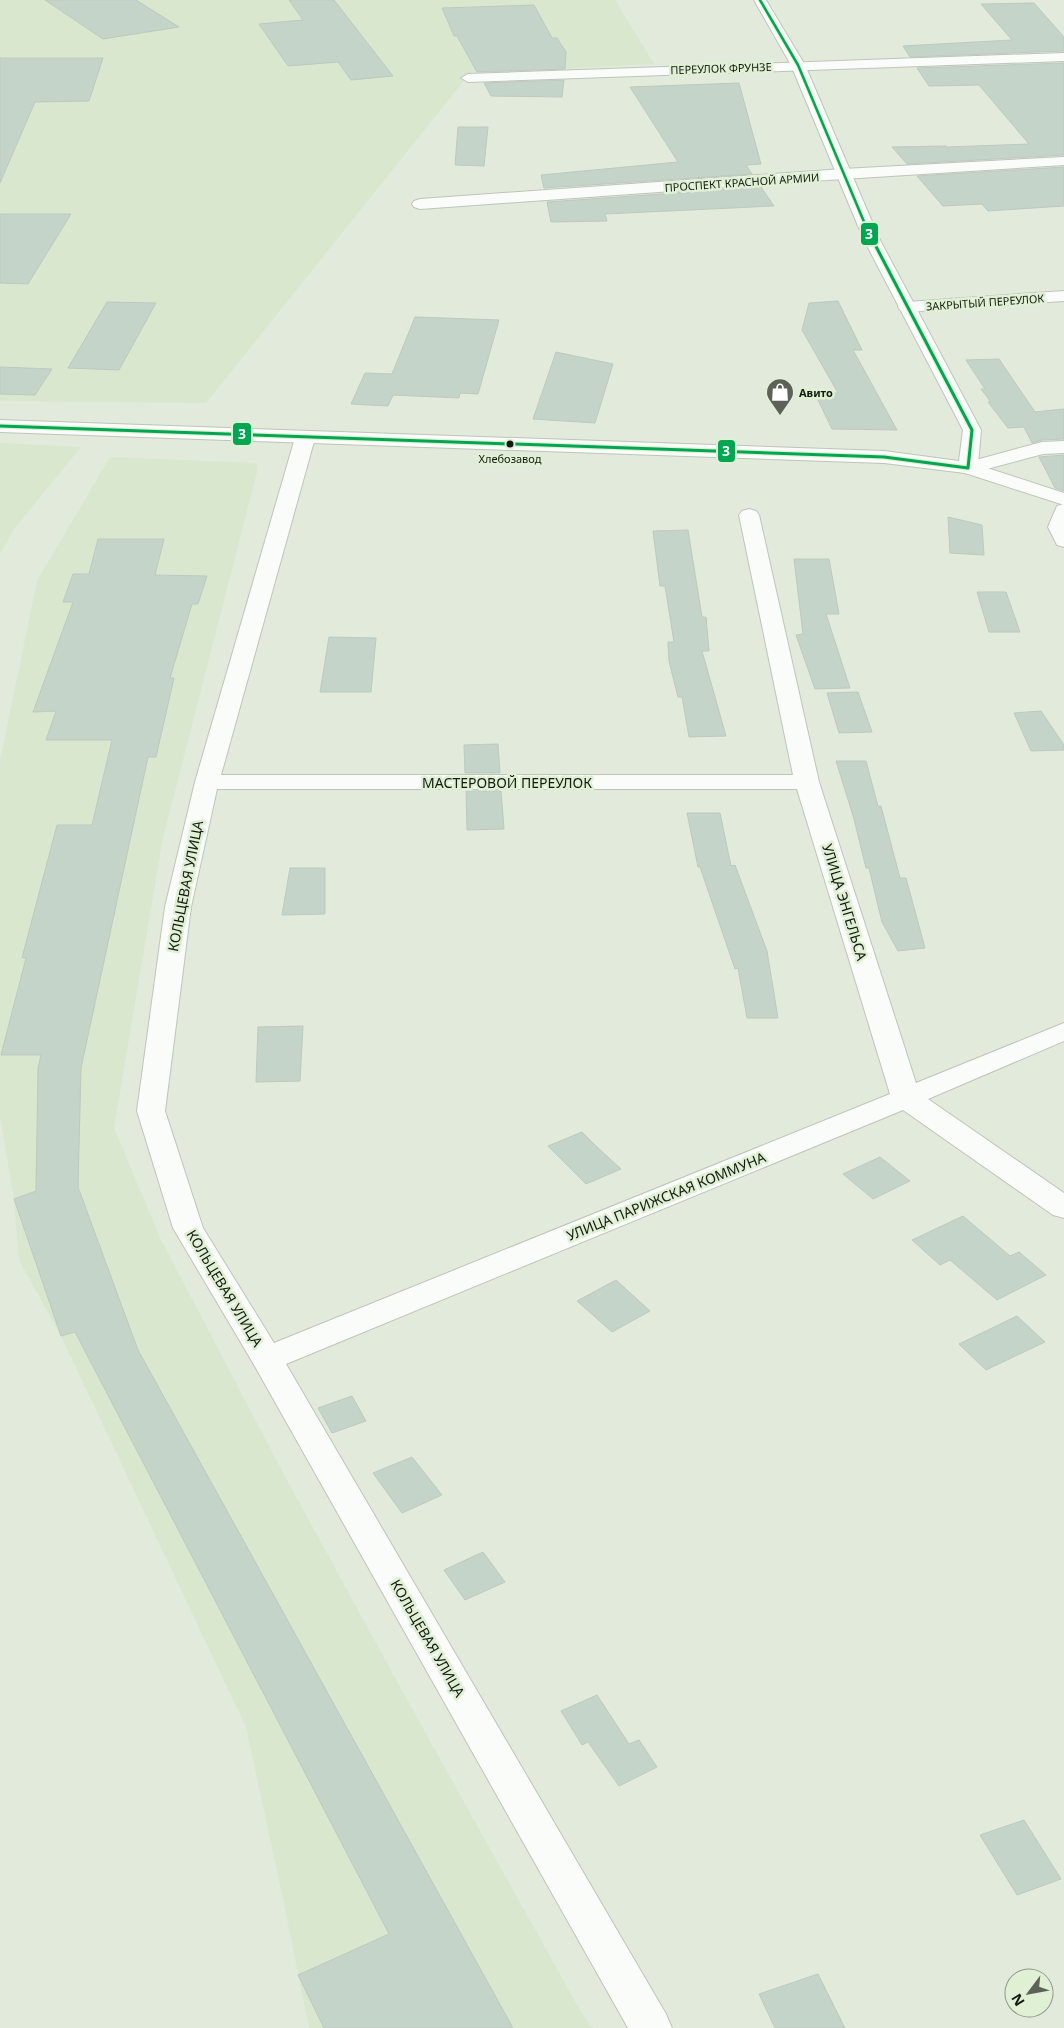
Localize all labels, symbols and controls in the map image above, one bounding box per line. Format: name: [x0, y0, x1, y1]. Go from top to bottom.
street label: ПЕРЕУЛОК ФРУНЗЕ: [670, 59, 772, 77]
street label: ПРОСПЕКТ КРАСНОЙ АРМИИ: [664, 169, 820, 195]
line badge: 3: [860, 222, 879, 246]
text: 3: [865, 224, 873, 243]
street label: ЗАКРЫТЫЙ ПЕРЕУЛОК: [925, 290, 1045, 314]
shop icon: Авито: [765, 377, 795, 416]
place label: Авито: [799, 385, 833, 400]
line badge: 3: [232, 422, 252, 446]
text: 3: [238, 424, 246, 443]
marker: Хлебозавод: [505, 439, 515, 449]
line badge: 3: [717, 439, 736, 463]
text: 3: [722, 441, 730, 460]
place label: Хлебозавод: [479, 451, 542, 466]
street label: МАСТЕРОВОЙ ПЕРЕУЛОК: [422, 773, 592, 792]
street label: КОЛЬЦЕВАЯ УЛИЦА: [163, 819, 207, 953]
street label: УЛИЦА ЭНГЕЛЬСА: [818, 841, 872, 963]
street label: УЛИЦА ПАРИЖСКАЯ КОММУНА: [564, 1147, 768, 1245]
street label: КОЛЬЦЕВАЯ УЛИЦА: [183, 1226, 267, 1350]
street label: КОЛЬЦЕВАЯ УЛИЦА: [387, 1576, 470, 1700]
north arrow: [1004, 1968, 1054, 2018]
text: N: [1006, 1990, 1029, 2010]

